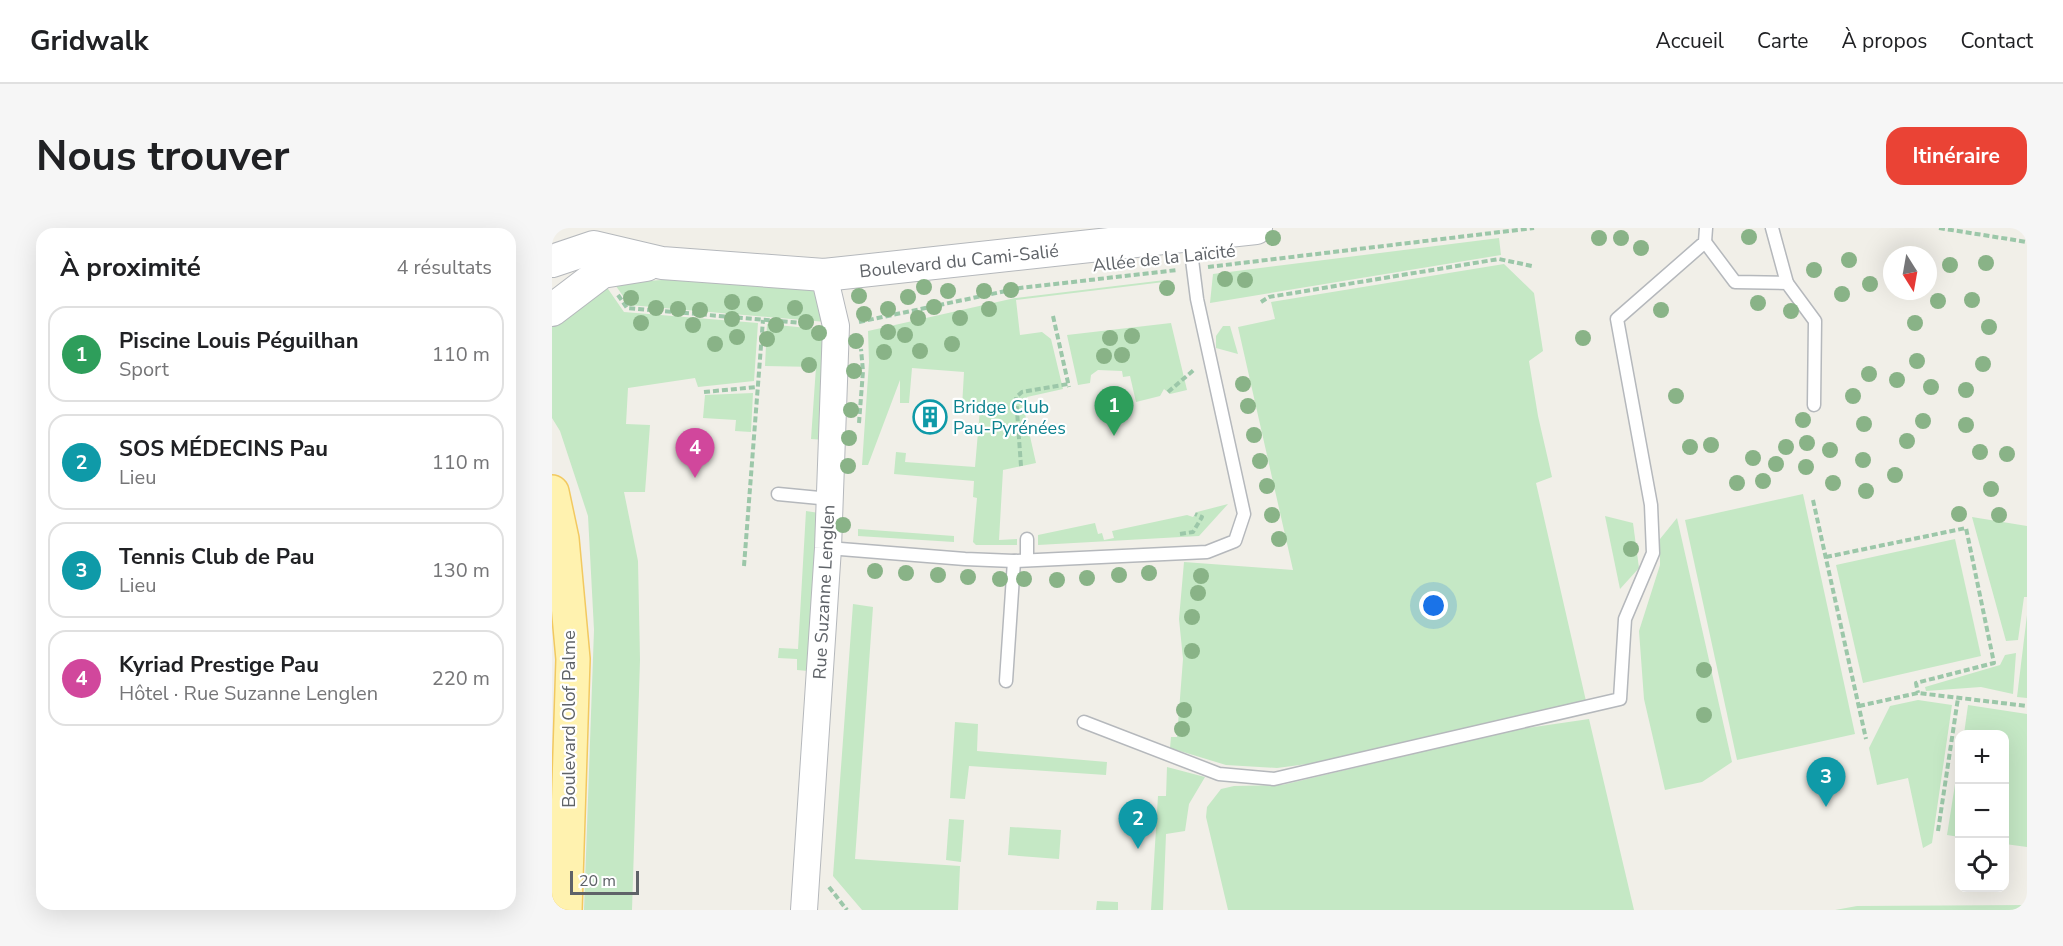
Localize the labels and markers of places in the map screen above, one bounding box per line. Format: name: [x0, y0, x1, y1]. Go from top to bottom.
pin: 1: [1094, 386, 1134, 436]
place label: Bridge Club Pau-Pyrénées: [953, 395, 1066, 440]
building icon: Bridge Club Pau-Pyrénées: [912, 399, 948, 435]
pin: 4: [676, 428, 714, 478]
pin: 3: [1806, 758, 1846, 807]
pin: 2: [1118, 800, 1158, 849]

